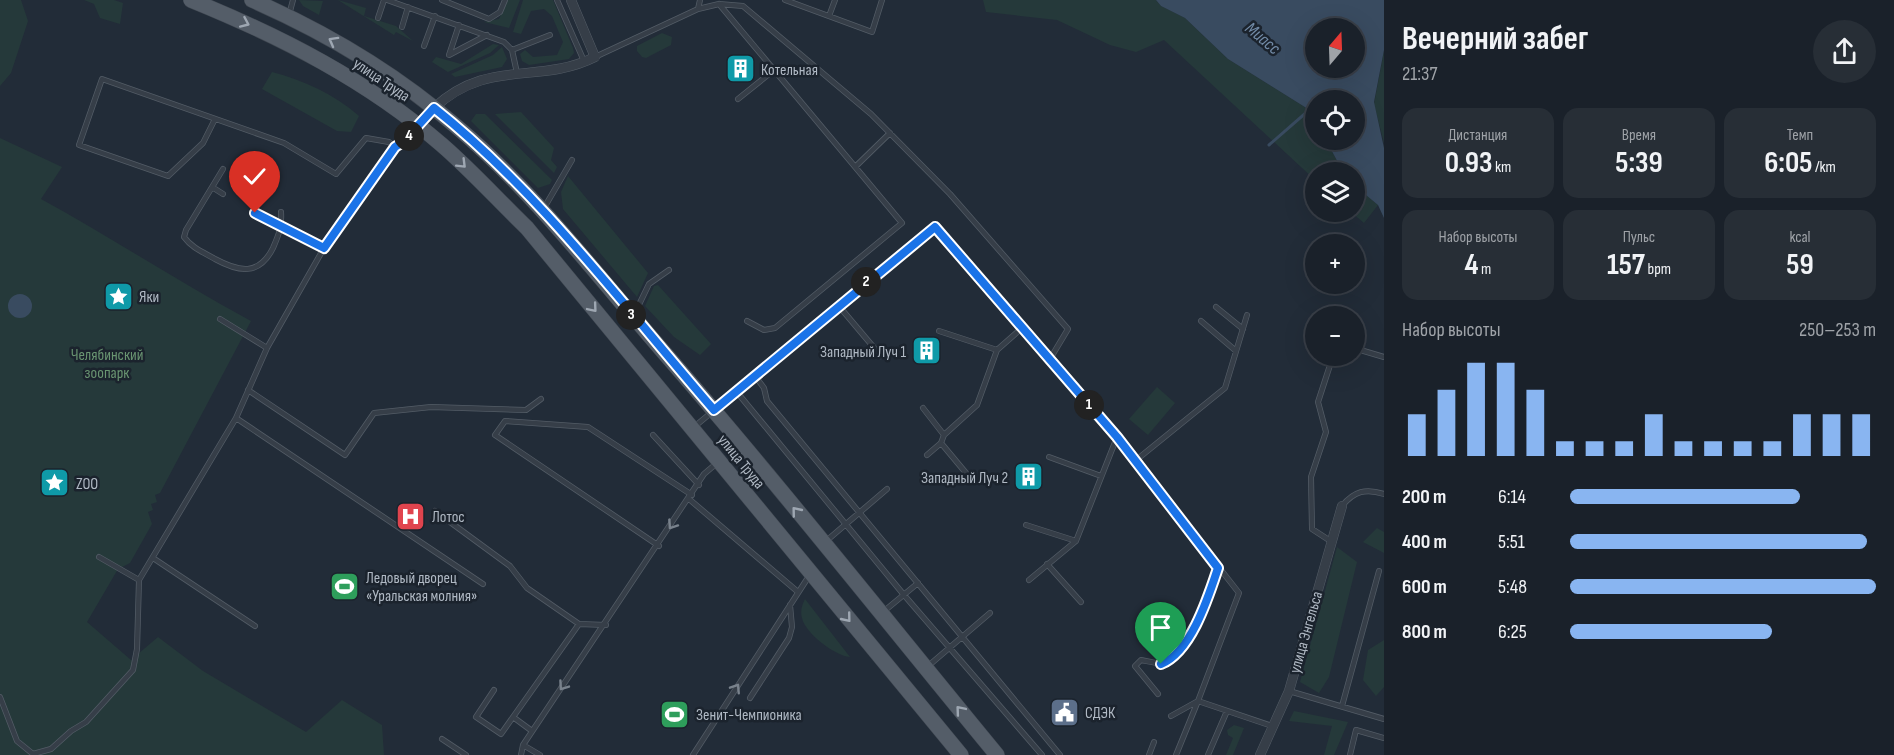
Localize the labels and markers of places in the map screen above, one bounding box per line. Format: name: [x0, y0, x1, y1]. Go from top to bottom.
building icon: Котельная: [724, 53, 756, 85]
place label: Котельная: [761, 61, 818, 80]
pin: 4: [394, 121, 424, 151]
pin: [229, 151, 280, 213]
pin: 2: [851, 267, 881, 297]
place icon: Яки: [102, 280, 134, 312]
place label: Яки: [139, 288, 159, 307]
pin: 3: [616, 300, 646, 330]
building icon: Западный Луч 1: [911, 335, 943, 367]
place label: Западный Луч 1: [820, 343, 906, 362]
pin: 1: [1074, 390, 1104, 420]
building icon: Западный Луч 2: [1013, 461, 1045, 493]
place icon: ZOO: [39, 467, 71, 499]
place label: Западный Луч 2: [921, 469, 1008, 488]
place label: ZOO: [76, 475, 98, 494]
hospital icon: Лотос: [395, 500, 427, 532]
place label: Лотос: [432, 508, 465, 527]
place label: Ледовый дворец «Уральская молния»: [366, 569, 477, 606]
sports icon: Ледовый дворец «Уральская молния»: [329, 570, 361, 602]
pin: [1135, 602, 1186, 664]
public building icon: СДЭК: [1048, 696, 1080, 728]
sports icon: Зенит-Чемпионика: [659, 698, 691, 730]
place label: СДЭК: [1085, 704, 1116, 723]
place label: Зенит-Чемпионика: [696, 706, 802, 725]

